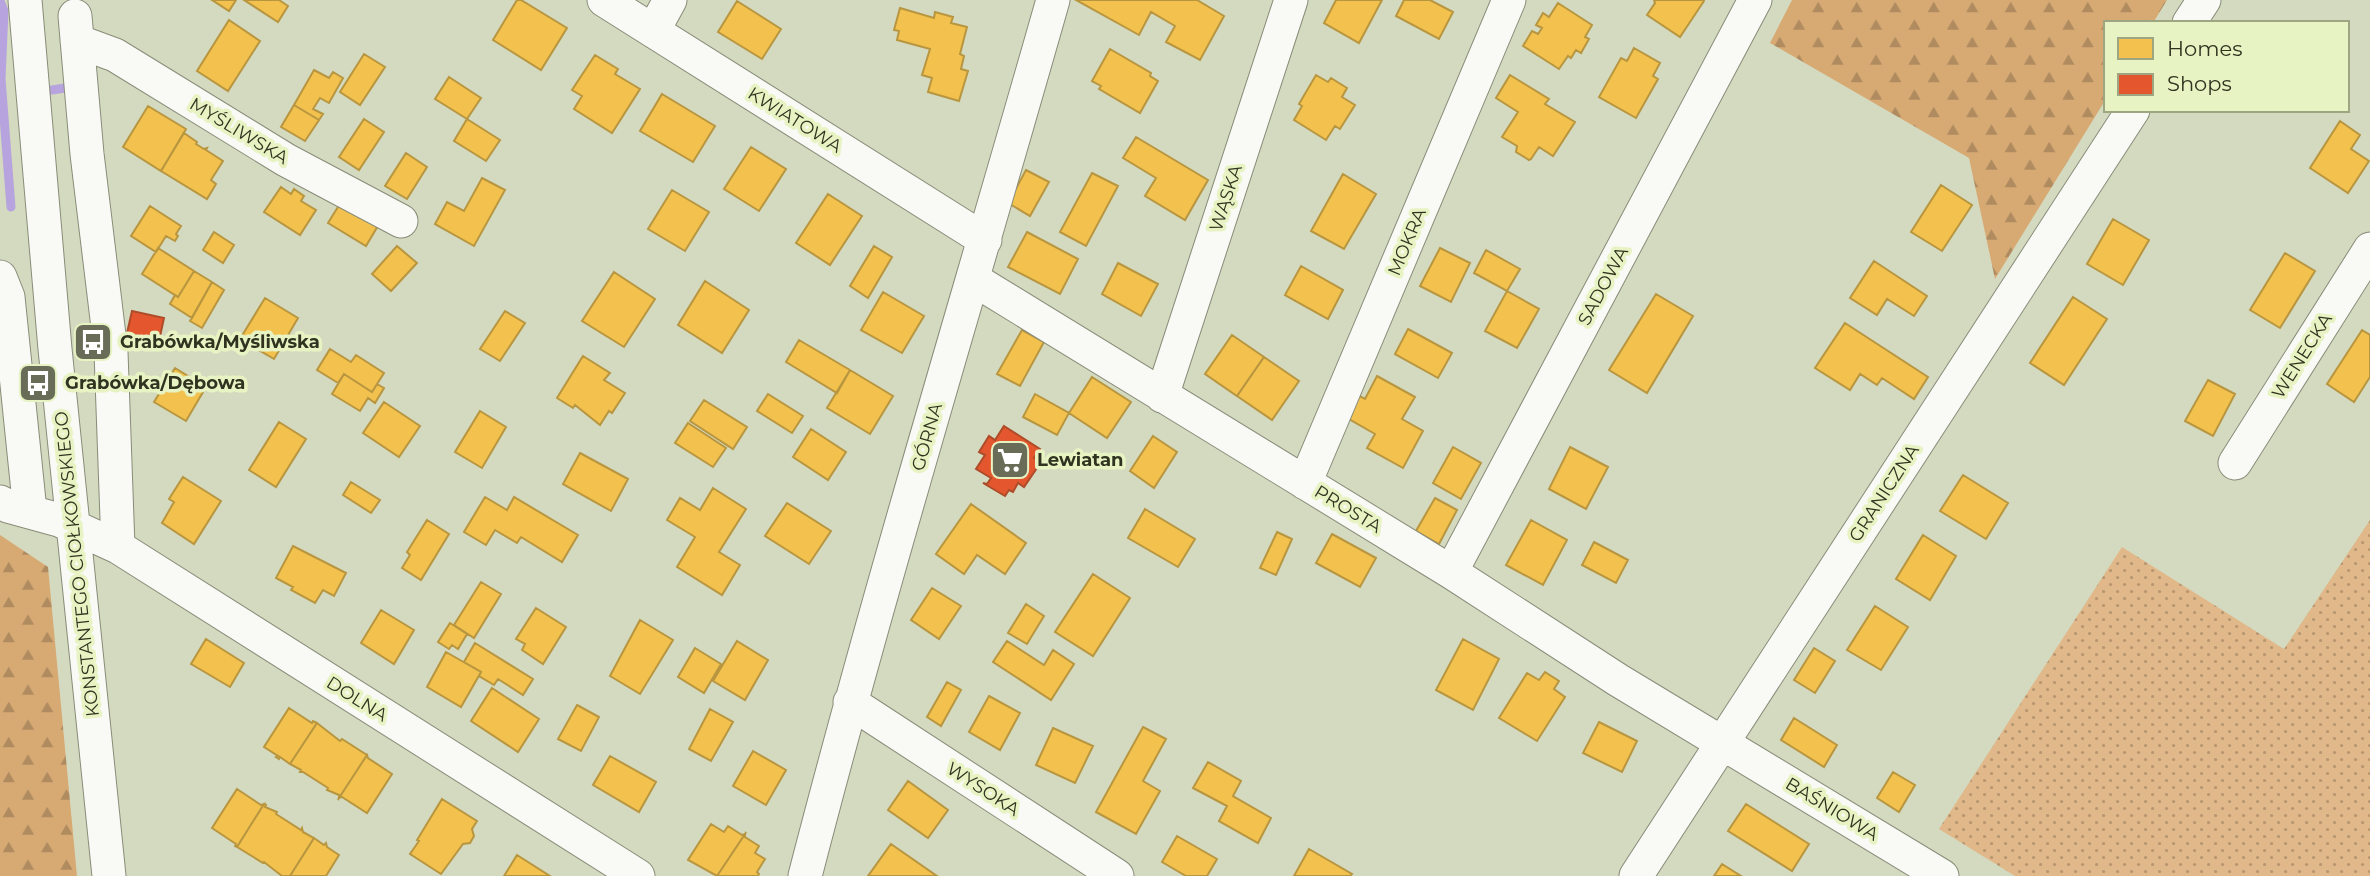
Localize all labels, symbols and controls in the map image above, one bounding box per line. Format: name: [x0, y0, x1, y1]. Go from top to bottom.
legend: [2104, 21, 2349, 112]
text: Homes: [2167, 36, 2242, 61]
text: Shops: [2167, 71, 2232, 96]
street label: KWIATOWA: [744, 82, 846, 158]
street label: MYŚLIWSKA: [186, 93, 292, 169]
street label: WĄSKA: [1205, 162, 1247, 234]
street label: MOKRA: [1383, 205, 1431, 279]
street label: SADOWA: [1573, 243, 1633, 329]
street label: WENECKA: [2267, 309, 2337, 403]
bus stop icon: Grabówka/Myśliwska: [72, 321, 114, 363]
place label: Grabówka/Myśliwska: [120, 331, 320, 353]
bus stop icon: Grabówka/Dębowa: [17, 362, 59, 404]
place label: Grabówka/Dębowa: [65, 372, 245, 394]
street label: GÓRNA: [907, 400, 947, 473]
street label: KONSTANTEGO CIOŁKOWSKIEGO: [50, 410, 104, 718]
supermarket icon: Lewiatan: [989, 439, 1031, 481]
street label: GRANICZNA: [1844, 440, 1924, 546]
place label: Lewiatan: [1037, 449, 1123, 471]
street label: PROSTA: [1310, 480, 1386, 538]
street label: DOLNA: [322, 672, 392, 726]
street label: WYSOKA: [943, 757, 1024, 821]
street label: BAŚNIOWA: [1782, 773, 1883, 845]

